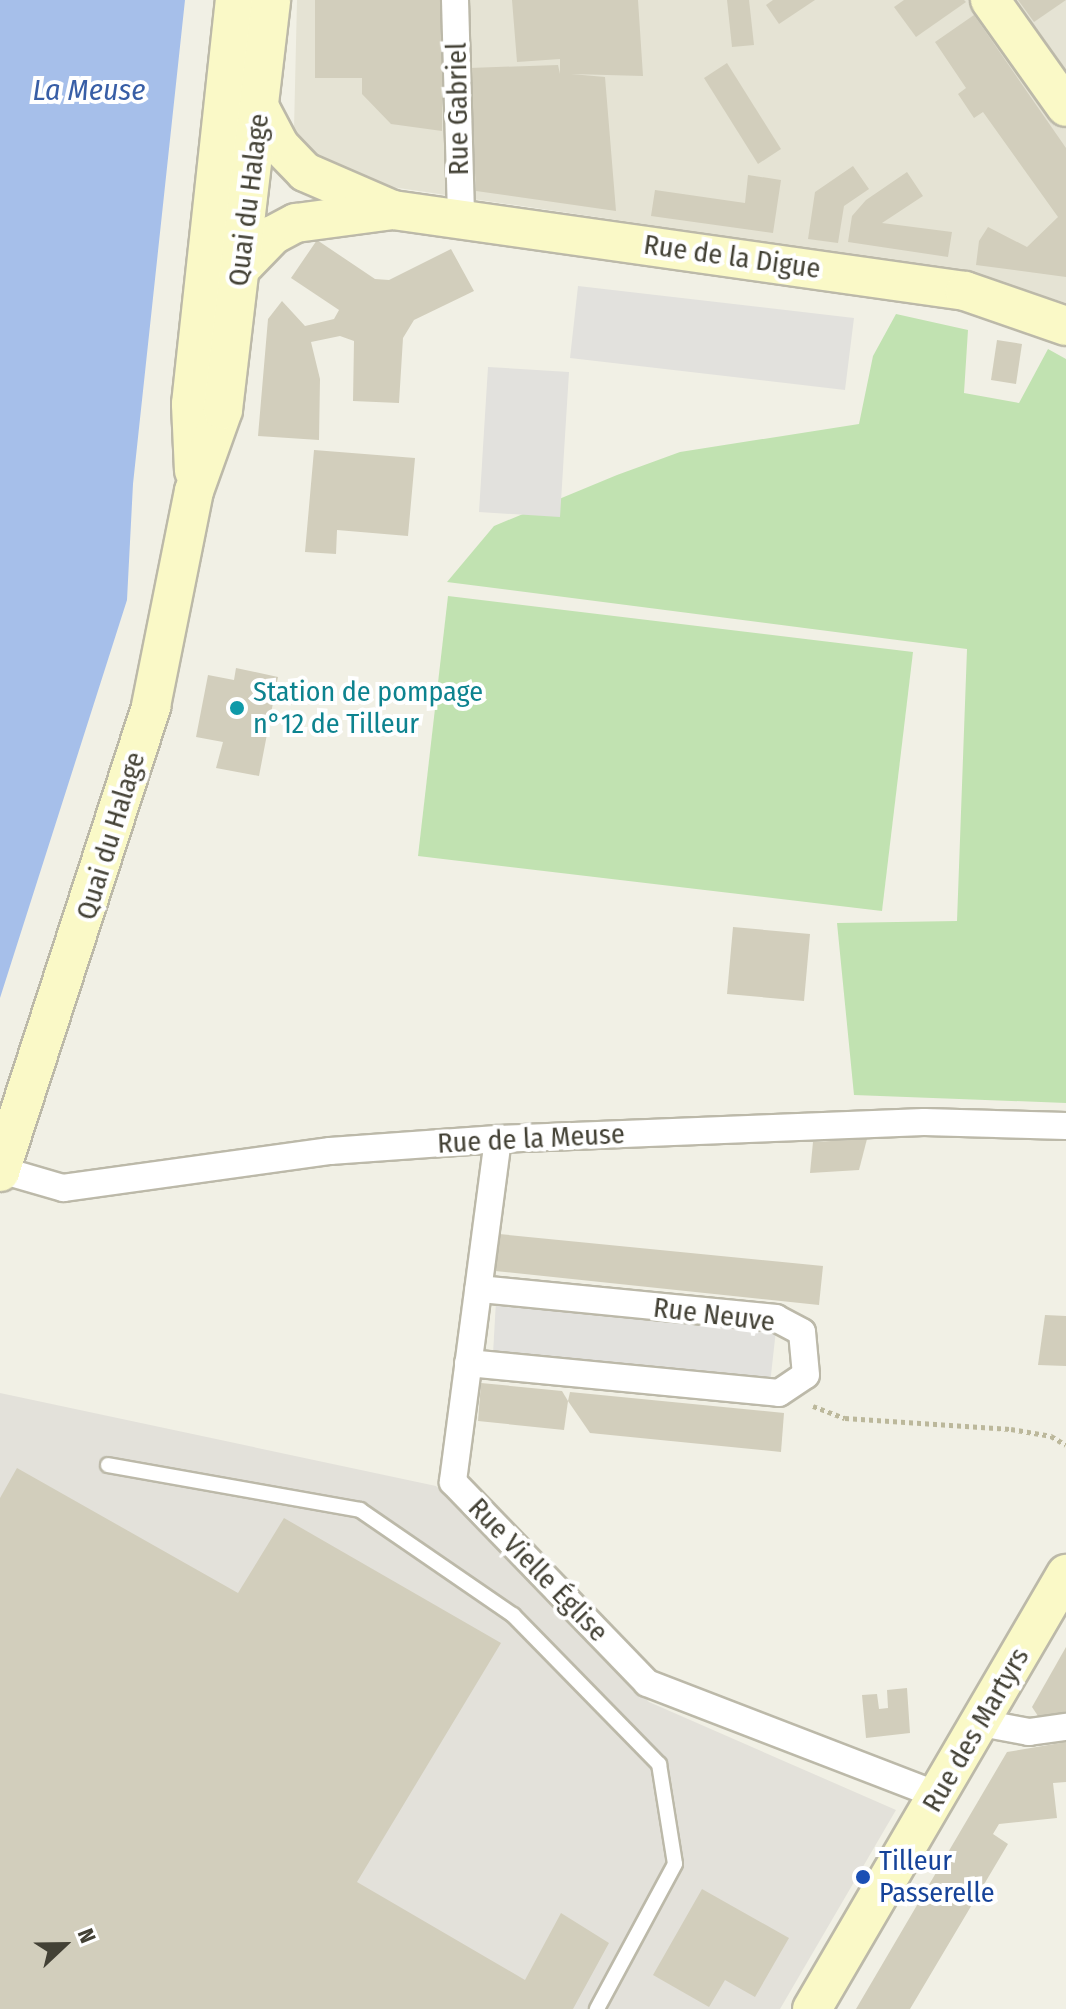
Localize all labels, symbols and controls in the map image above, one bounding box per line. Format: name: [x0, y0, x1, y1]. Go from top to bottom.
street label: Rue Gabriel: [440, 42, 476, 176]
water label: La Meuse: [33, 72, 145, 108]
street label: Quai du Halage: [222, 112, 276, 288]
street label: Rue de la Digue: [642, 228, 822, 286]
place label: Station de pompage n°12 de Tilleur: [253, 675, 483, 741]
marker: Station de pompage n°12 de Tilleur: [228, 699, 246, 717]
street label: Quai du Halage: [70, 748, 152, 924]
street label: Rue de la Meuse: [437, 1117, 625, 1161]
street label: Rue Neuve: [651, 1291, 777, 1339]
street label: Rue Vielle Église: [461, 1491, 615, 1649]
street label: Rue des Martyrs: [915, 1642, 1037, 1818]
place label: Tilleur Passerelle: [879, 1844, 994, 1910]
marker: Tilleur Passerelle: [854, 1868, 872, 1886]
north arrow: [24, 1905, 104, 1985]
text: N: [72, 1925, 102, 1947]

